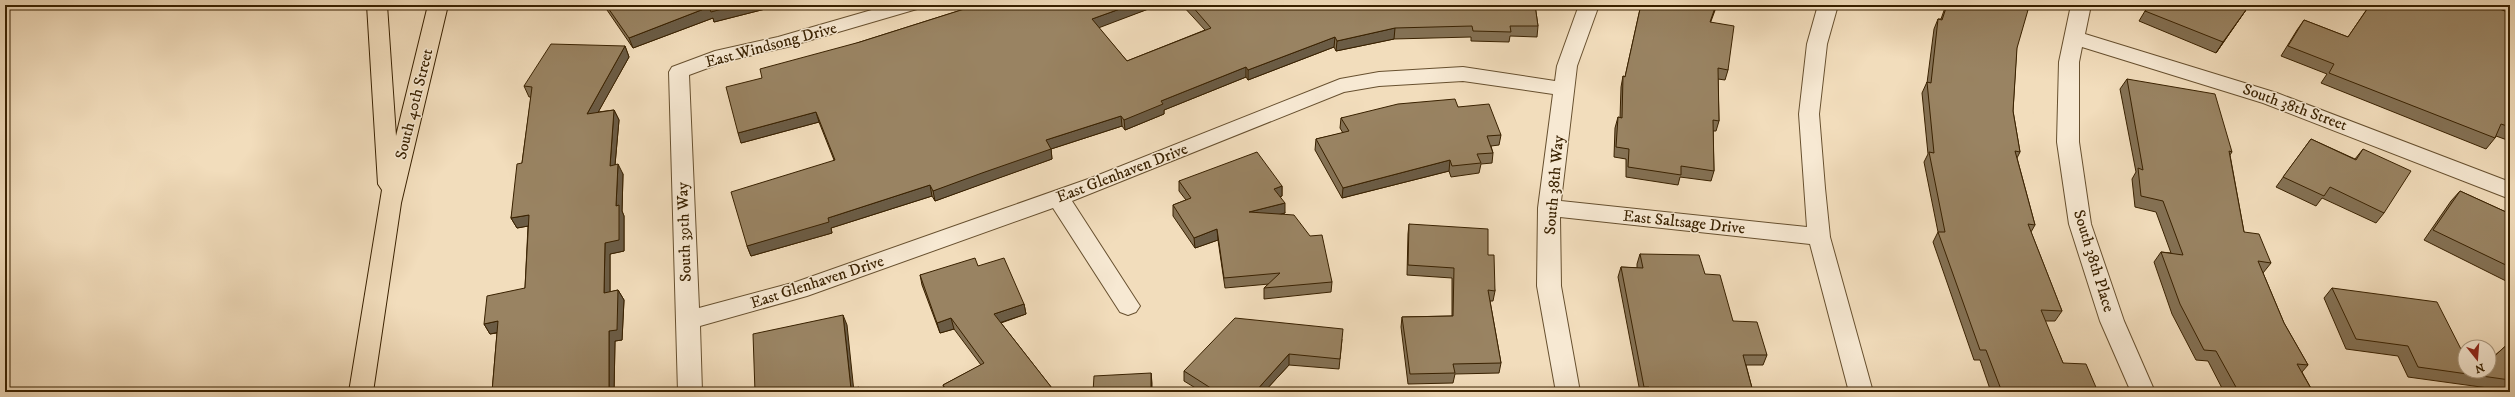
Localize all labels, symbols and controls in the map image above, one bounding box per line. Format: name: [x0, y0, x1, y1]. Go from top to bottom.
street label: East Windsong Drive: [703, 18, 839, 72]
street label: South 40th Street: [391, 47, 437, 161]
street label: South 38th Street: [2240, 79, 2350, 135]
street label: South 38th Way: [1540, 134, 1568, 236]
street label: East Glenhaven Drive: [1053, 139, 1191, 207]
street label: South 39th Way: [672, 181, 696, 282]
street label: East Saltsage Drive: [1622, 206, 1746, 238]
street label: South 38th Place: [2069, 207, 2119, 315]
street label: East Glenhaven Drive: [748, 251, 887, 313]
north arrow: [2457, 339, 2497, 379]
text: N: [2473, 360, 2486, 376]

